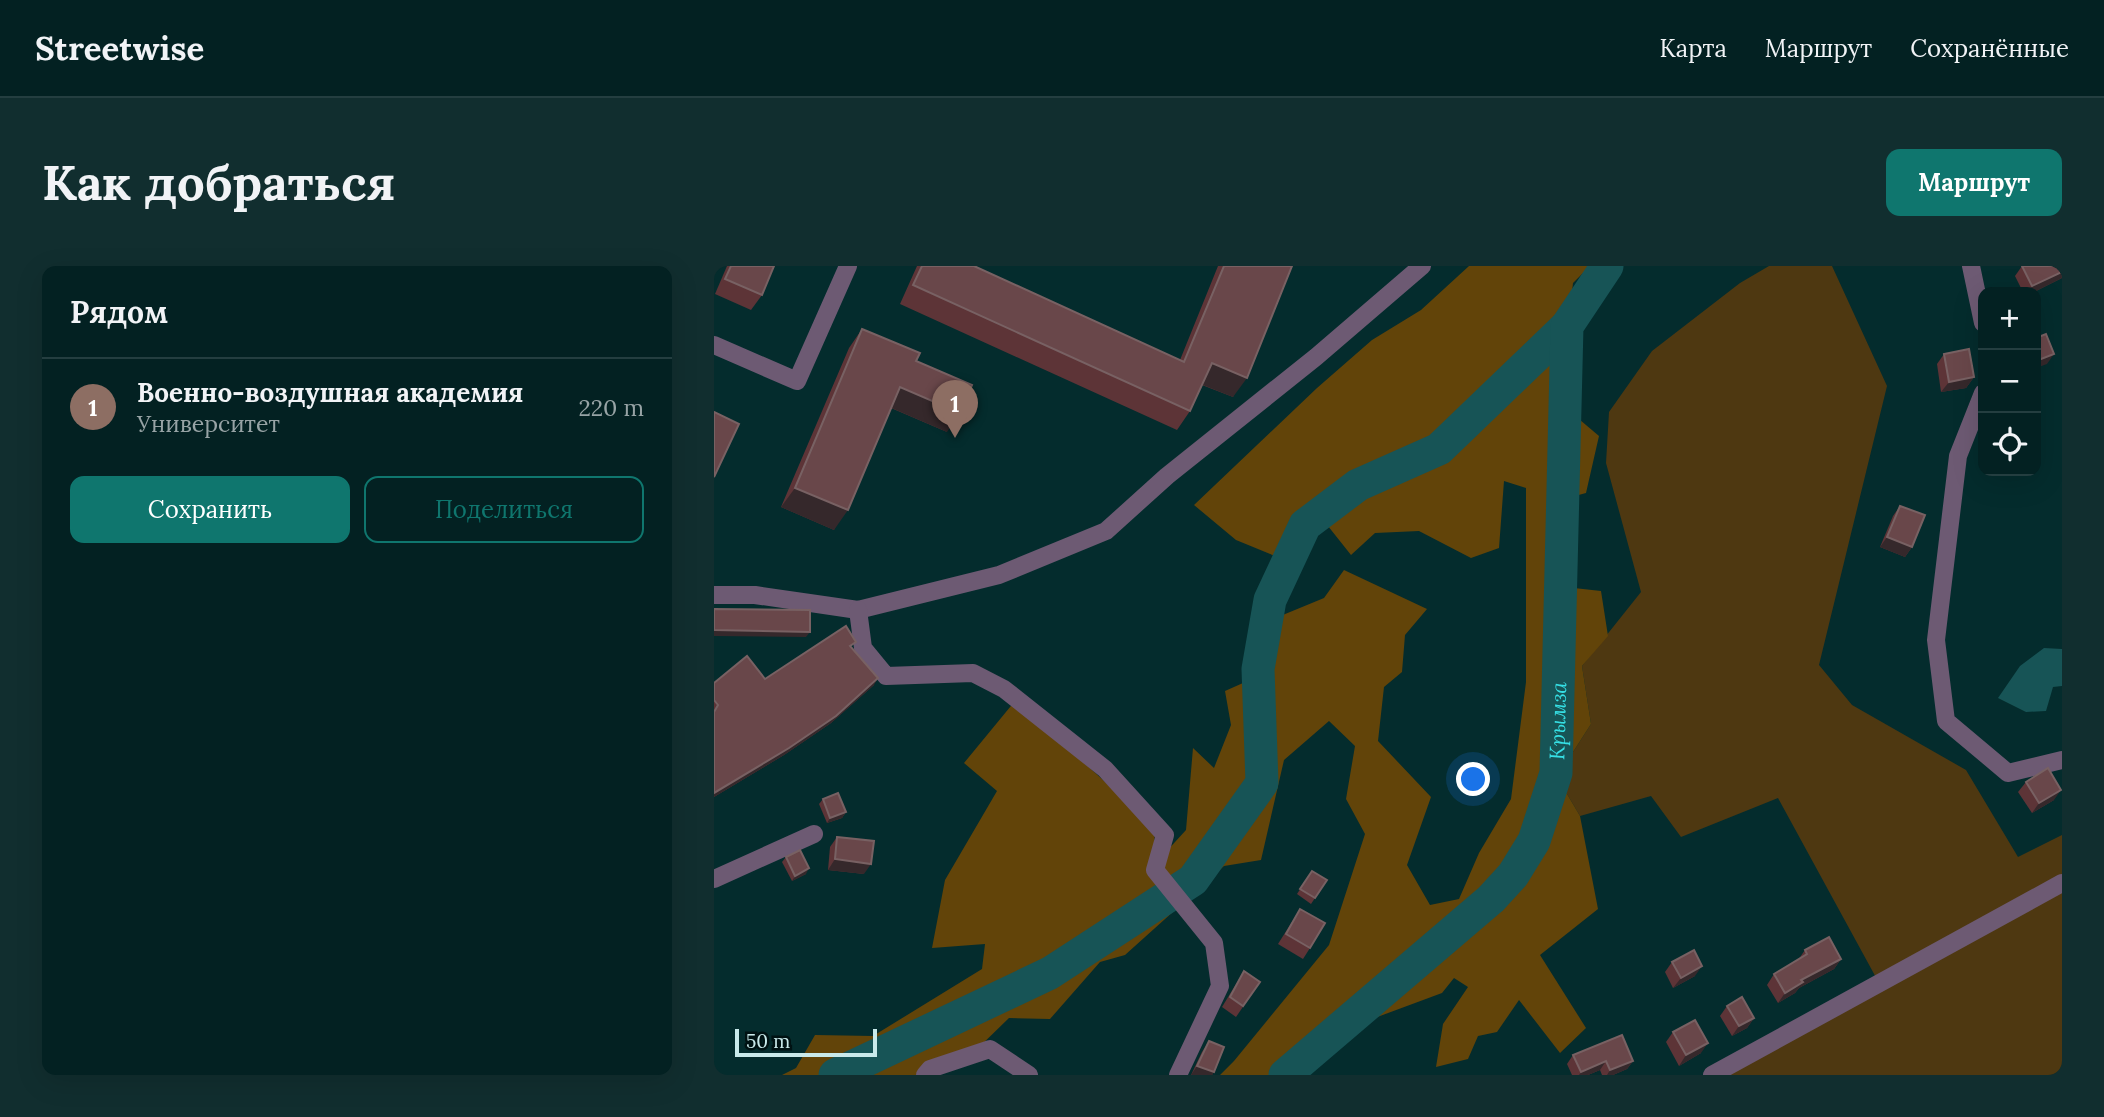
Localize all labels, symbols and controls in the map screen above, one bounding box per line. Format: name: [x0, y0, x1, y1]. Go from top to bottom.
text: Streetwise: [35, 27, 204, 69]
text: Карта: [1659, 33, 1727, 64]
text: Маршрут: [1765, 33, 1872, 64]
text: Сохранённые: [1910, 33, 2069, 64]
button: Маршрут: [1886, 149, 2062, 216]
text: Как добраться: [42, 151, 396, 213]
map controls: [1978, 287, 2041, 476]
button: +: [1978, 287, 2041, 350]
text: Рядом: [70, 293, 168, 331]
button: −: [1978, 350, 2041, 413]
text: Военно-воздушная академия: [137, 376, 524, 409]
pin: 1: [932, 380, 978, 438]
text: 1: [88, 393, 98, 422]
text: 220 m: [578, 393, 644, 422]
text: Университет: [137, 409, 280, 438]
button: locate: [1978, 413, 2041, 476]
button: Сохранить: [70, 476, 350, 543]
button: Поделиться: [364, 476, 644, 543]
water label: Крымза: [1543, 681, 1572, 760]
your location: [1456, 762, 1490, 796]
scale bar: [735, 1026, 877, 1058]
text: 50 m: [746, 1029, 790, 1053]

